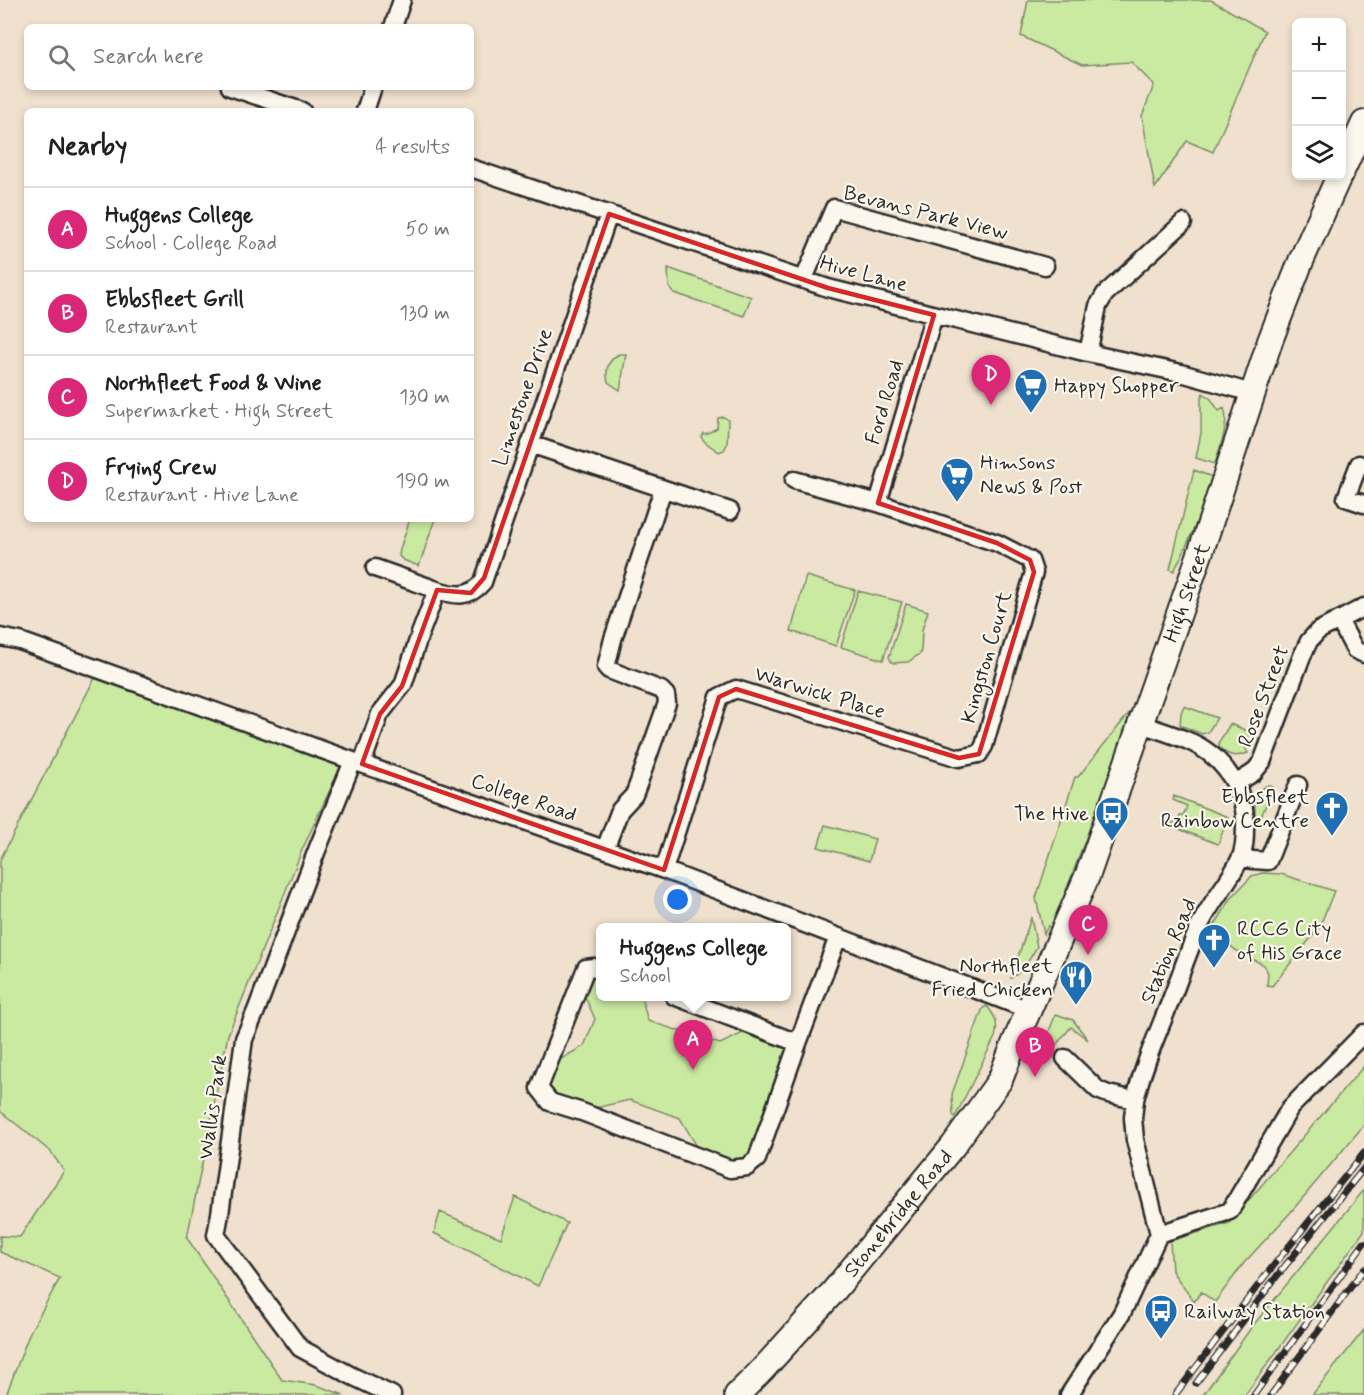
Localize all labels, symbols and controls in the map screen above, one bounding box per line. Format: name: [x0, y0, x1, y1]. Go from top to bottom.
map controls: [1292, 18, 1346, 180]
button: +: [1292, 18, 1346, 72]
search box: [24, 24, 474, 90]
icon: search: [45, 41, 78, 74]
text: Search here: [93, 43, 204, 71]
button: −: [1292, 72, 1346, 126]
button: layers: [1292, 126, 1346, 180]
text: Nearby: [48, 130, 127, 164]
text: 4 results: [375, 134, 450, 161]
street label: Bevans Park View: [841, 179, 1011, 247]
text: Huggens College: [105, 202, 253, 230]
text: A: [61, 216, 74, 243]
text: 50 m: [405, 216, 450, 243]
text: School · College Road: [105, 230, 277, 257]
street label: Hive Lane: [817, 249, 911, 299]
text: Ebbsfleet Grill: [105, 286, 244, 314]
text: B: [61, 300, 74, 327]
text: 130 m: [399, 300, 450, 327]
text: Restaurant: [105, 314, 198, 341]
street label: Limestone Drive: [486, 325, 560, 470]
pin: D: [972, 356, 1010, 405]
street label: Ford Road: [859, 357, 911, 448]
supermarket icon: Happy Shopper: [1013, 367, 1049, 414]
text: Northfleet Food & Wine: [105, 370, 322, 398]
place label: Happy Shopper: [1054, 372, 1179, 400]
text: C: [60, 384, 75, 411]
text: 130 m: [399, 384, 450, 411]
text: Supermarket · High Street: [105, 398, 333, 425]
place label: Himsons News & Post: [980, 449, 1083, 501]
text: Frying Crew: [105, 454, 216, 482]
supermarket icon: Himsons News & Post: [939, 456, 975, 503]
text: D: [61, 468, 74, 495]
text: 190 m: [396, 468, 450, 495]
text: Restaurant · Hive Lane: [105, 482, 299, 509]
street label: High Street: [1157, 539, 1218, 646]
street label: Kingston Court: [955, 587, 1020, 727]
street label: Rose Street: [1232, 641, 1296, 751]
street label: Warwick Place: [751, 660, 888, 726]
street label: College Road: [467, 767, 580, 829]
place label: Ebbsfleet Rainbow Centre: [1161, 783, 1310, 835]
church icon: Ebbsfleet Rainbow Centre: [1314, 790, 1350, 837]
bus stop icon: The Hive: [1094, 795, 1130, 842]
place label: The Hive: [1014, 800, 1089, 828]
your location: [663, 885, 692, 914]
street label: Station Road: [1134, 894, 1204, 1008]
pin: C: [1068, 906, 1108, 955]
place label: RCCG City of His Grace: [1237, 915, 1342, 967]
church icon: RCCG City of His Grace: [1196, 922, 1232, 969]
popup: [596, 923, 791, 1001]
text: Huggens College: [619, 935, 768, 963]
place label: Northfleet Fried Chicken: [932, 952, 1054, 1004]
restaurant icon: Northfleet Fried Chicken: [1058, 959, 1094, 1006]
text: School: [619, 963, 671, 990]
pin: A: [674, 1020, 712, 1070]
pin: B: [1016, 1028, 1054, 1077]
street label: Wallis Park: [192, 1053, 234, 1161]
street label: Stonebridge Road: [838, 1144, 960, 1284]
bus stop icon: Railway Station: [1143, 1293, 1179, 1340]
place label: Railway Station: [1184, 1298, 1325, 1326]

